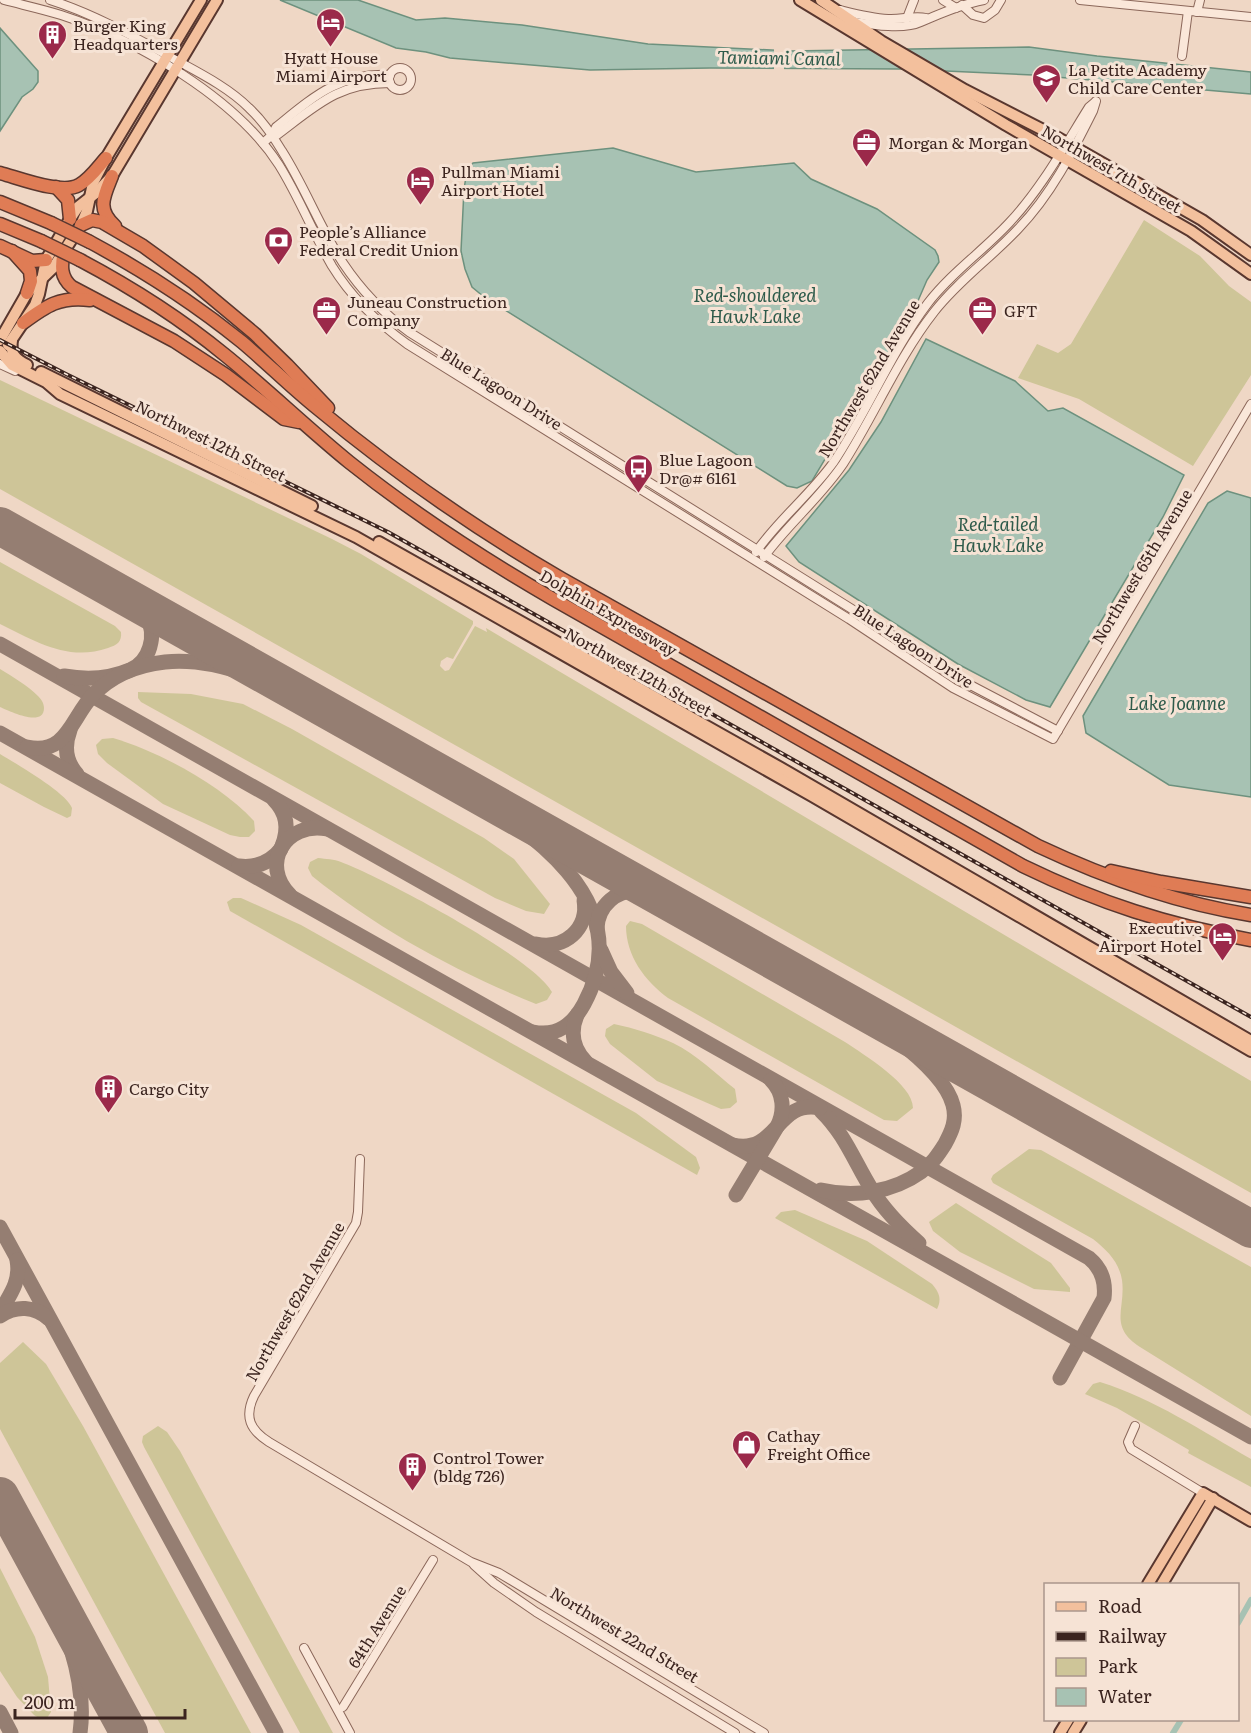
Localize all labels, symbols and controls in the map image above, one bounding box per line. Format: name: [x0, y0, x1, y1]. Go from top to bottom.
hotel icon: Hyatt House Miami Airport: [315, 6, 347, 48]
place label: Burger King Headquarters: [73, 13, 178, 55]
building icon: Burger King Headquarters: [36, 18, 68, 60]
water label: Tamiami Canal: [717, 42, 842, 72]
place label: Hyatt House Miami Airport: [275, 45, 387, 87]
place label: La Petite Academy Child Care Center: [1068, 57, 1208, 99]
school or university icon: La Petite Academy Child Care Center: [1031, 62, 1063, 104]
street label: Northwest 7th Street: [1037, 118, 1187, 218]
office icon: Morgan & Morgan: [851, 126, 883, 168]
place label: Morgan & Morgan: [888, 130, 1028, 154]
place label: Pullman Miami Airport Hotel: [441, 159, 560, 201]
hotel icon: Pullman Miami Airport Hotel: [404, 164, 436, 206]
place label: People’s Alliance Federal Credit Union: [299, 219, 459, 261]
bank icon: People’s Alliance Federal Credit Union: [262, 224, 294, 266]
water label: Red-shouldered Hawk Lake: [693, 281, 817, 329]
place label: Juneau Construction Company: [347, 289, 508, 331]
office icon: Juneau Construction Company: [310, 294, 342, 336]
street label: Northwest 62nd Avenue: [811, 294, 925, 462]
office icon: GFT: [967, 294, 999, 336]
place label: GFT: [1004, 298, 1038, 322]
street label: Blue Lagoon Drive: [437, 341, 567, 435]
street label: Northwest 12th Street: [132, 393, 291, 487]
place label: Blue Lagoon Dr@# 6161: [659, 447, 753, 489]
bus stop icon: Blue Lagoon Dr@# 6161: [622, 452, 654, 494]
street label: Northwest 65th Avenue: [1085, 484, 1197, 648]
water label: Red-tailed Hawk Lake: [952, 510, 1044, 558]
street label: Dolphin Expressway: [536, 563, 683, 662]
street label: Blue Lagoon Drive: [849, 597, 979, 693]
street label: Northwest 12th Street: [561, 621, 717, 722]
water label: Lake Joanne: [1128, 689, 1226, 716]
place label: Executive Airport Hotel: [1099, 915, 1202, 957]
hotel icon: Executive Airport Hotel: [1207, 920, 1239, 962]
building icon: Cargo City: [92, 1072, 124, 1114]
place label: Cargo City: [129, 1076, 210, 1100]
street label: Northwest 62nd Avenue: [238, 1217, 350, 1385]
place label: Cathay Freight Office: [767, 1423, 870, 1465]
shop icon: Cathay Freight Office: [730, 1428, 762, 1470]
place label: Control Tower (bldg 726): [433, 1445, 544, 1487]
building icon: Control Tower (bldg 726): [396, 1450, 428, 1492]
street label: 64th Avenue: [341, 1580, 411, 1672]
street label: Northwest 22nd Street: [546, 1580, 704, 1688]
legend: [1044, 1583, 1239, 1721]
text: Road: [1098, 1592, 1142, 1619]
text: Railway: [1098, 1622, 1167, 1649]
text: Park: [1098, 1652, 1139, 1679]
scale bar: [15, 1682, 184, 1720]
text: Water: [1098, 1682, 1152, 1709]
text: 200 m: [24, 1688, 75, 1715]

